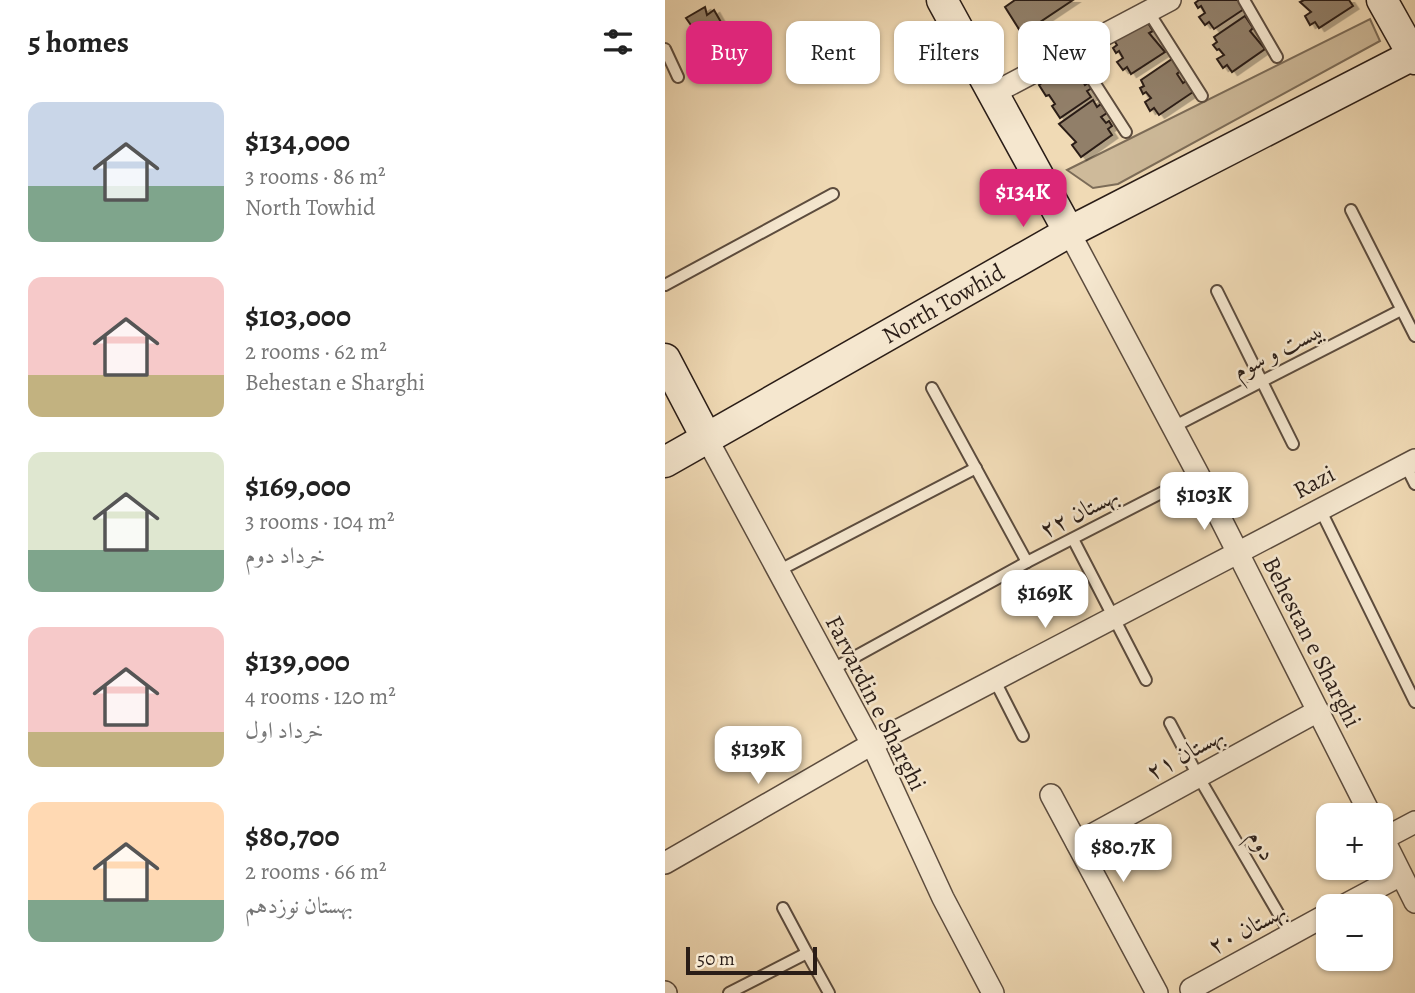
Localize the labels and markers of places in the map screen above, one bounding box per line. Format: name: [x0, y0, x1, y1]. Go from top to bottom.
pin: $134K: [974, 170, 1072, 229]
pin: $103K: [1155, 472, 1253, 532]
pin: $169K: [996, 570, 1094, 630]
pin: $139K: [709, 726, 807, 786]
pin: $80.7K: [1066, 824, 1180, 884]

